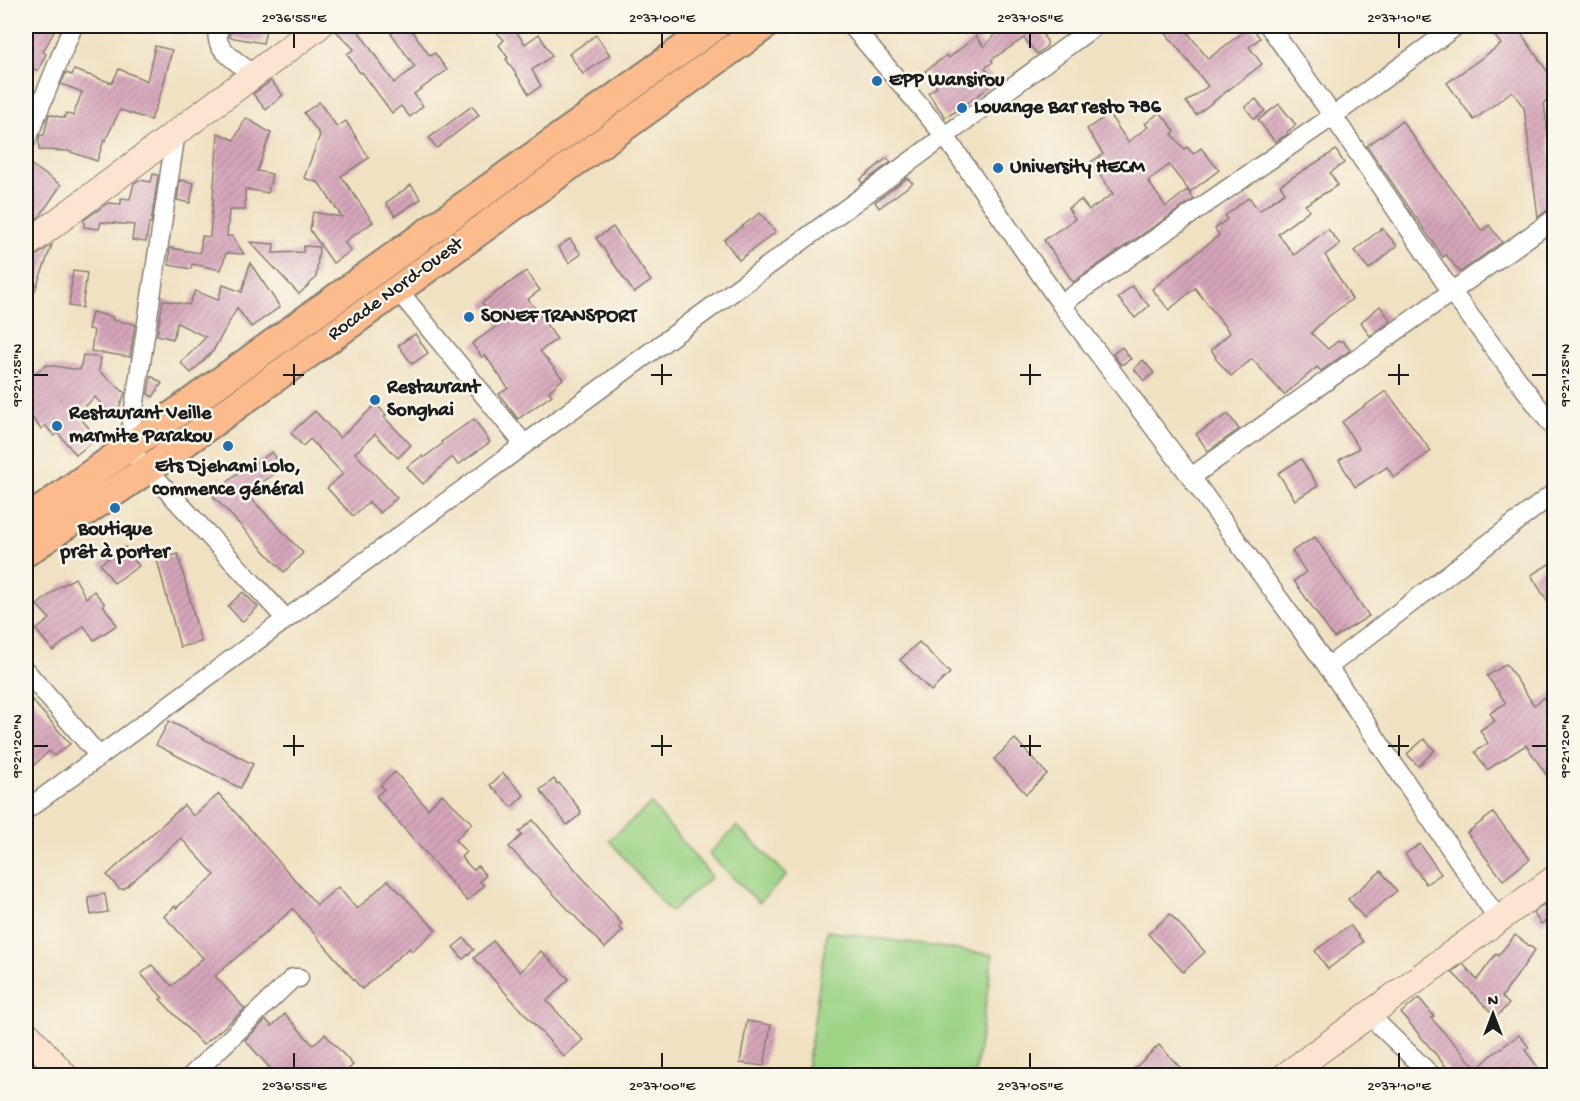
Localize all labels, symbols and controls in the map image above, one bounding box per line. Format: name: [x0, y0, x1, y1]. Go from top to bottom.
text: 2°36'55"E: [262, 10, 327, 28]
text: 2°37'00"E: [629, 10, 696, 28]
text: 2°37'05"E: [997, 10, 1063, 28]
text: 2°37'10"E: [1367, 10, 1431, 28]
place label: EPP Wansirou: [889, 70, 1005, 93]
marker: EPP Wansirou: [870, 74, 884, 88]
place label: Louange Bar resto 786: [974, 97, 1162, 120]
marker: Louange Bar resto 786: [955, 101, 969, 115]
place label: University HECM: [1010, 157, 1146, 180]
marker: University HECM: [991, 161, 1005, 175]
street label: Rocade Nord-Ouest: [324, 232, 470, 347]
place label: SONEF TRANSPORT: [481, 306, 638, 329]
marker: SONEF TRANSPORT: [462, 310, 476, 324]
text: 9°21'25"N: [9, 343, 27, 407]
text: 9°21'25"N: [1557, 343, 1575, 407]
place label: Restaurant Songhai: [386, 377, 482, 423]
marker: Restaurant Songhai: [368, 393, 382, 407]
place label: Restaurant Veille marmite Parakou: [68, 403, 213, 449]
marker: Restaurant Veille marmite Parakou: [50, 419, 64, 433]
marker: Ets Djehami Lolo, commence général: [221, 439, 235, 453]
place label: Ets Djehami Lolo, commence général: [152, 456, 304, 502]
marker: Boutique prêt à porter: [108, 501, 122, 515]
place label: Boutique prêt à porter: [60, 519, 171, 565]
text: 9°21'20"N: [9, 714, 27, 779]
text: 9°21'20"N: [1557, 714, 1575, 779]
north arrow: [1463, 984, 1523, 1044]
text: N: [1488, 993, 1499, 1012]
text: 2°36'55"E: [262, 1078, 327, 1096]
text: 2°37'00"E: [629, 1078, 696, 1096]
text: 2°37'05"E: [997, 1078, 1063, 1096]
text: 2°37'10"E: [1367, 1078, 1431, 1096]

